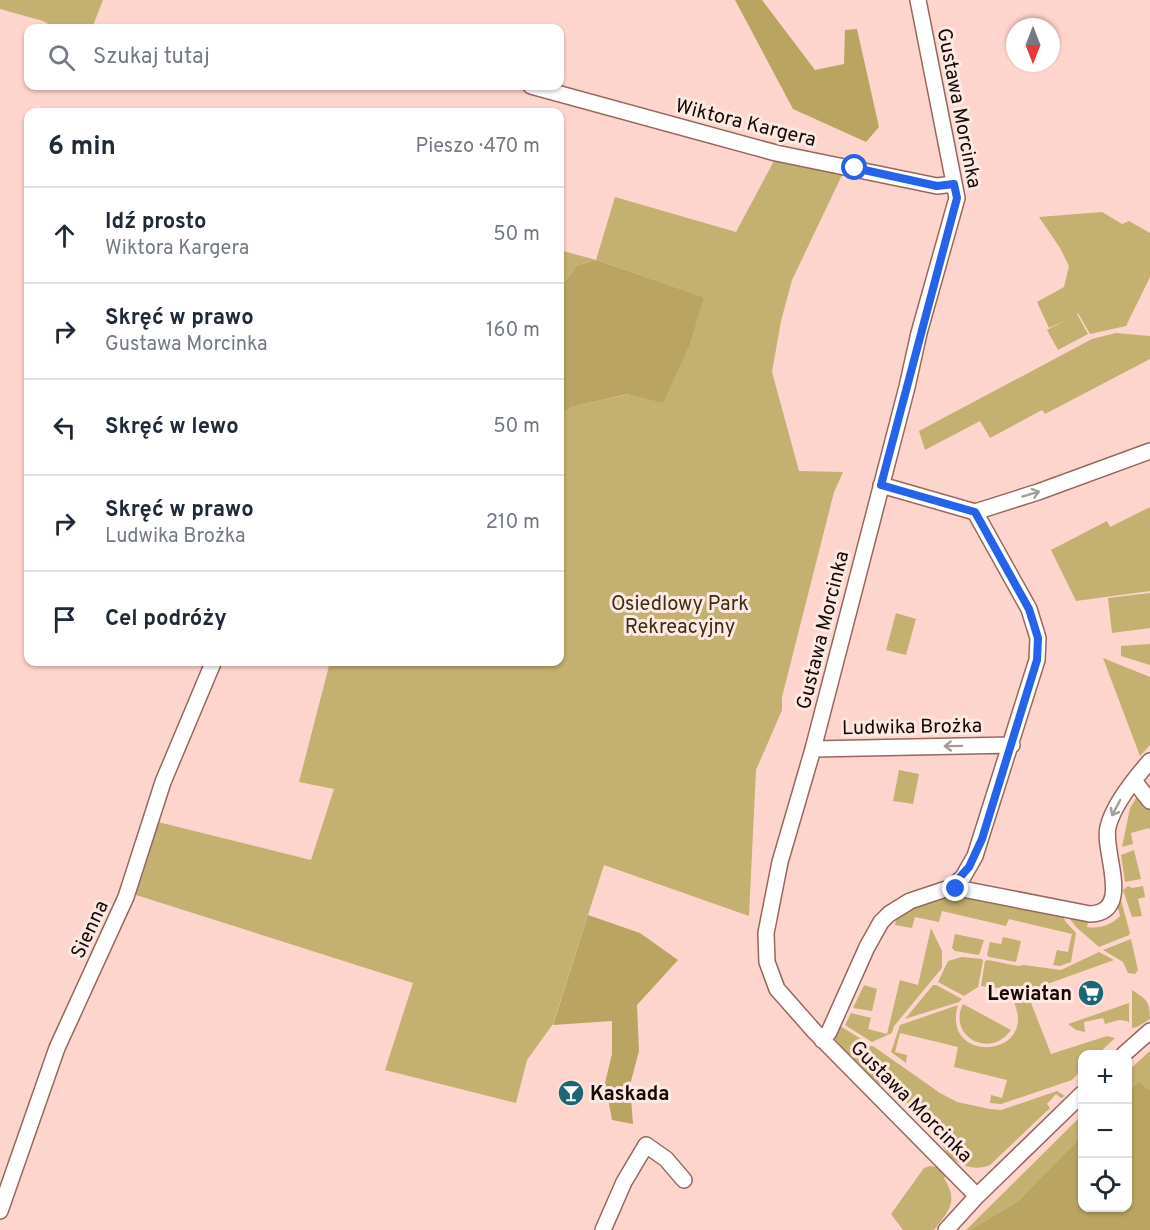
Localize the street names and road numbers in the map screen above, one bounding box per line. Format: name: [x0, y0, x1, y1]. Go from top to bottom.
street label: Gustawa Morcinka: [930, 26, 986, 191]
street label: Wiktora Kargera: [672, 94, 819, 154]
street label: Gustawa Morcinka: [792, 548, 856, 713]
street label: Ludwika Brożka: [842, 714, 982, 742]
street label: Sienna: [66, 897, 116, 963]
street label: Gustawa Morcinka: [844, 1036, 977, 1169]

